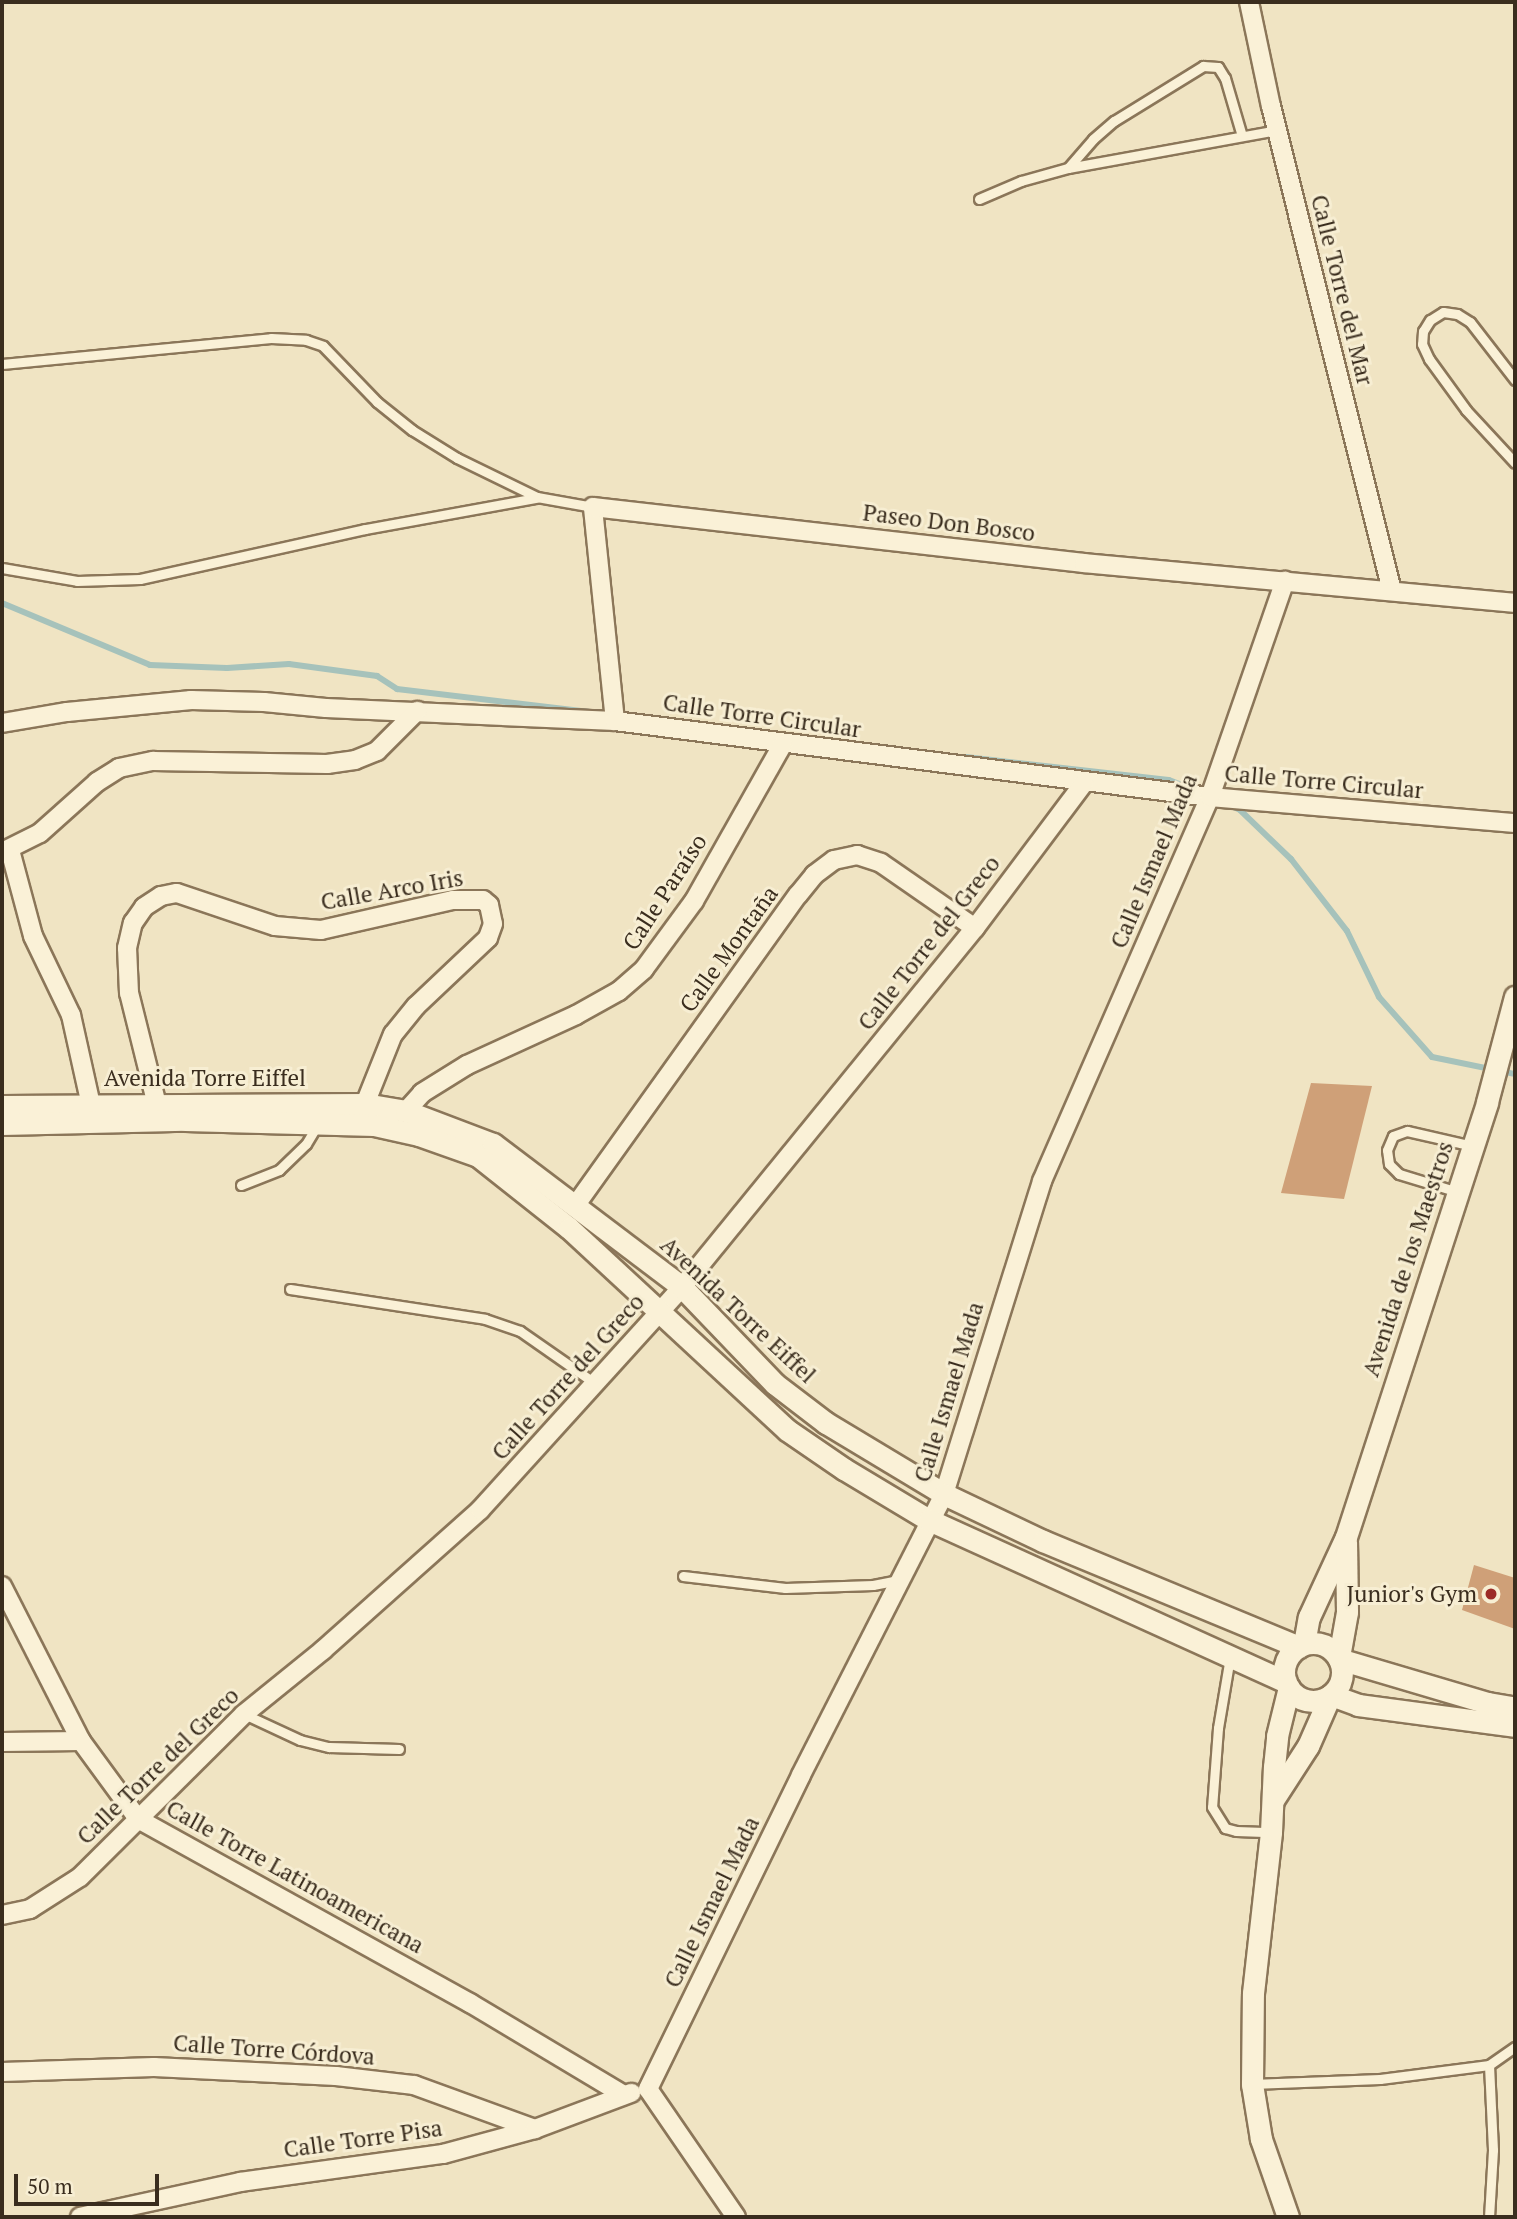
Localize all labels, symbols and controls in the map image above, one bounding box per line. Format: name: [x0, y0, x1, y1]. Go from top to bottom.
street label: Calle Torre del Mar: [1305, 192, 1379, 388]
street label: Paseo Don Bosco: [861, 499, 1037, 547]
street label: Calle Torre Circular: [661, 688, 863, 744]
street label: Calle Torre Circular: [1223, 760, 1425, 804]
street label: Calle Ismael Mada: [1105, 770, 1203, 952]
street label: Calle Paraíso: [617, 829, 713, 955]
street label: Calle Torre del Greco: [852, 850, 1006, 1036]
street label: Calle Arco Iris: [319, 864, 465, 916]
street label: Calle Montaña: [674, 881, 784, 1017]
street label: Avenida Torre Eiffel: [104, 1064, 306, 1092]
street label: Avenida de los Maestros: [1357, 1138, 1459, 1380]
street label: Avenida Torre Eiffel: [655, 1231, 821, 1389]
street label: Calle Torre del Greco: [486, 1288, 650, 1466]
street label: Calle Ismael Mada: [908, 1299, 990, 1485]
place label: Junior's Gym: [1347, 1580, 1477, 1608]
marker: Junior's Gym: [1483, 1586, 1499, 1602]
street label: Calle Torre del Greco: [71, 1682, 245, 1850]
street label: Calle Torre Latinoamericana: [161, 1795, 429, 1959]
street label: Calle Ismael Mada: [659, 1812, 765, 1992]
street label: Calle Torre Córdova: [172, 2029, 376, 2071]
street label: Calle Torre Pisa: [282, 2114, 444, 2164]
scale bar: [18, 2160, 163, 2204]
text: 50 m: [27, 2172, 73, 2200]

